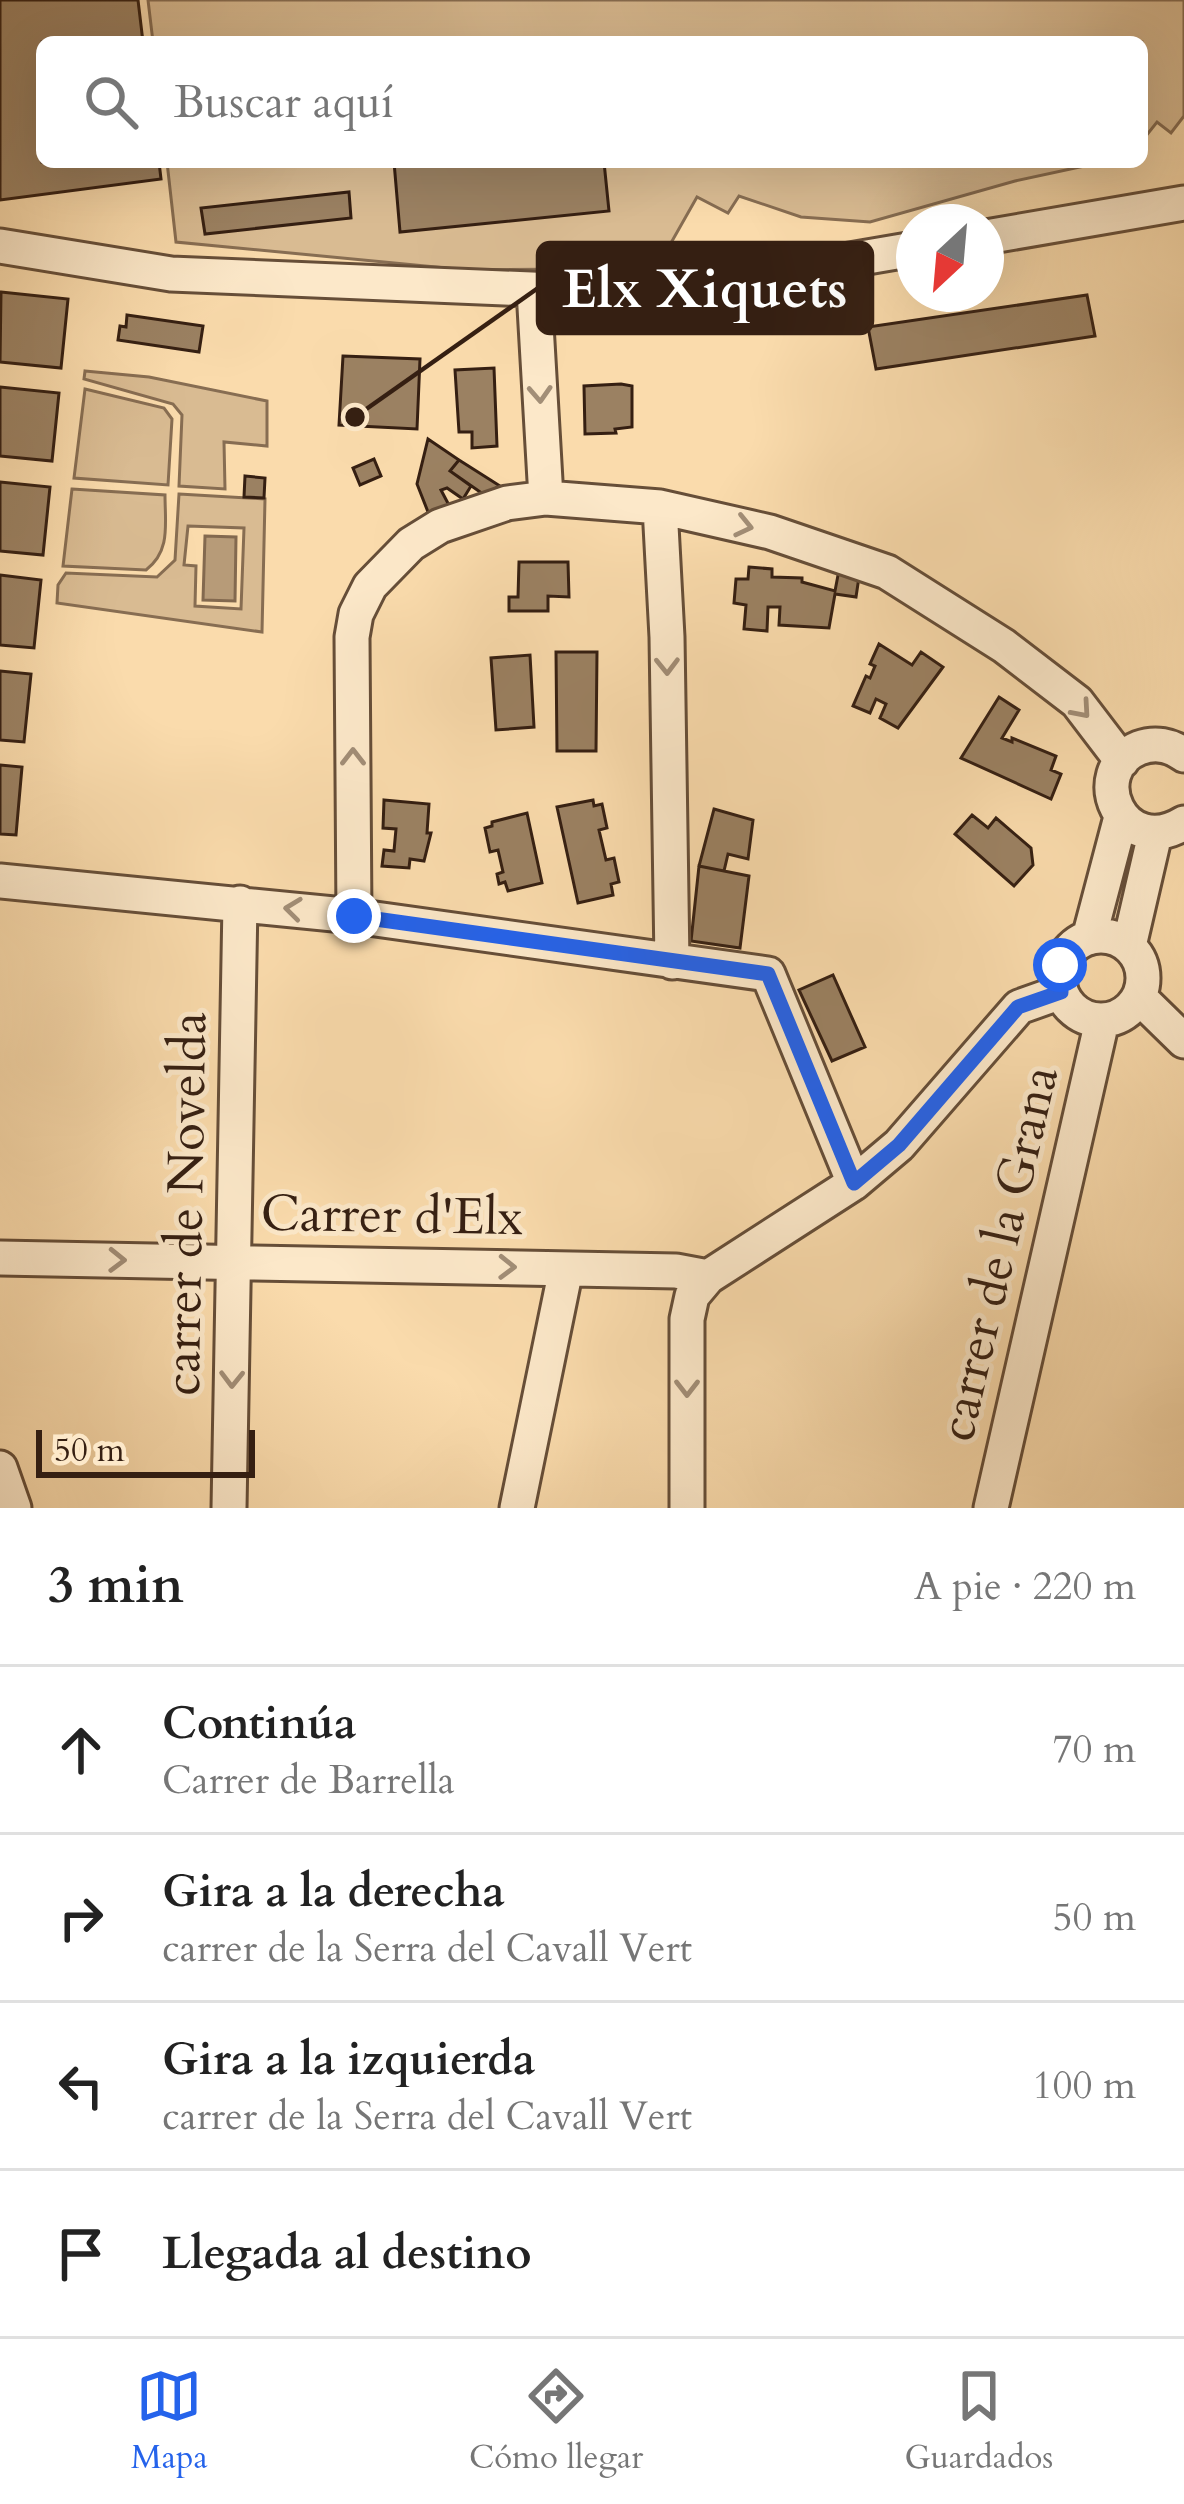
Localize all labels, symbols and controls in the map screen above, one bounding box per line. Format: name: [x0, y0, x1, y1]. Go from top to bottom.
search box: [36, 36, 1148, 168]
icon: search: [78, 69, 144, 135]
text: Buscar aquí: [174, 72, 394, 133]
north arrow: [896, 204, 1004, 312]
callout: Elx Xiquets: [538, 243, 872, 333]
text: Elx Xiquets: [562, 254, 848, 327]
one-way arrow: [527, 385, 553, 404]
one-way arrow: [734, 513, 754, 538]
one-way arrow: [654, 657, 680, 676]
one-way arrow: [1068, 697, 1089, 718]
one-way arrow: [340, 747, 366, 766]
route end: [327, 889, 381, 943]
one-way arrow: [284, 897, 303, 923]
route start: [1033, 938, 1087, 992]
street label: carrer de Novelda: [148, 1011, 224, 1397]
street label: carrer de la Grana: [922, 1059, 1076, 1448]
street label: Carrer d'Elx: [260, 1179, 524, 1253]
one-way arrow: [109, 1247, 127, 1273]
one-way arrow: [498, 1254, 517, 1280]
one-way arrow: [220, 1370, 246, 1389]
one-way arrow: [674, 1380, 700, 1398]
scale bar: [36, 1424, 255, 1477]
text: 50 m: [54, 1428, 125, 1473]
text: 3 min: [48, 1551, 184, 1621]
text: A pie · 220 m: [914, 1560, 1136, 1613]
text: Continúa: [162, 1693, 356, 1754]
icon: ahead: [48, 1717, 114, 1783]
text: 70 m: [1053, 1723, 1136, 1776]
text: Carrer de Barrella: [162, 1754, 455, 1807]
text: Gira a la derecha: [162, 1861, 505, 1922]
icon: right: [48, 1885, 114, 1951]
text: 50 m: [1053, 1891, 1136, 1944]
text: carrer de la Serra del Cavall Vert: [162, 1922, 692, 1975]
text: Gira a la izquierda: [162, 2029, 535, 2090]
icon: left: [48, 2053, 114, 2119]
text: 100 m: [1033, 2059, 1136, 2112]
text: carrer de la Serra del Cavall Vert: [162, 2090, 692, 2143]
icon: arrive: [48, 2221, 114, 2287]
text: Llegada al destino: [162, 2223, 532, 2284]
tab: Mapa: [131, 2363, 208, 2480]
tab: Cómo llegar: [469, 2363, 643, 2480]
tab: Guardados: [905, 2363, 1053, 2480]

